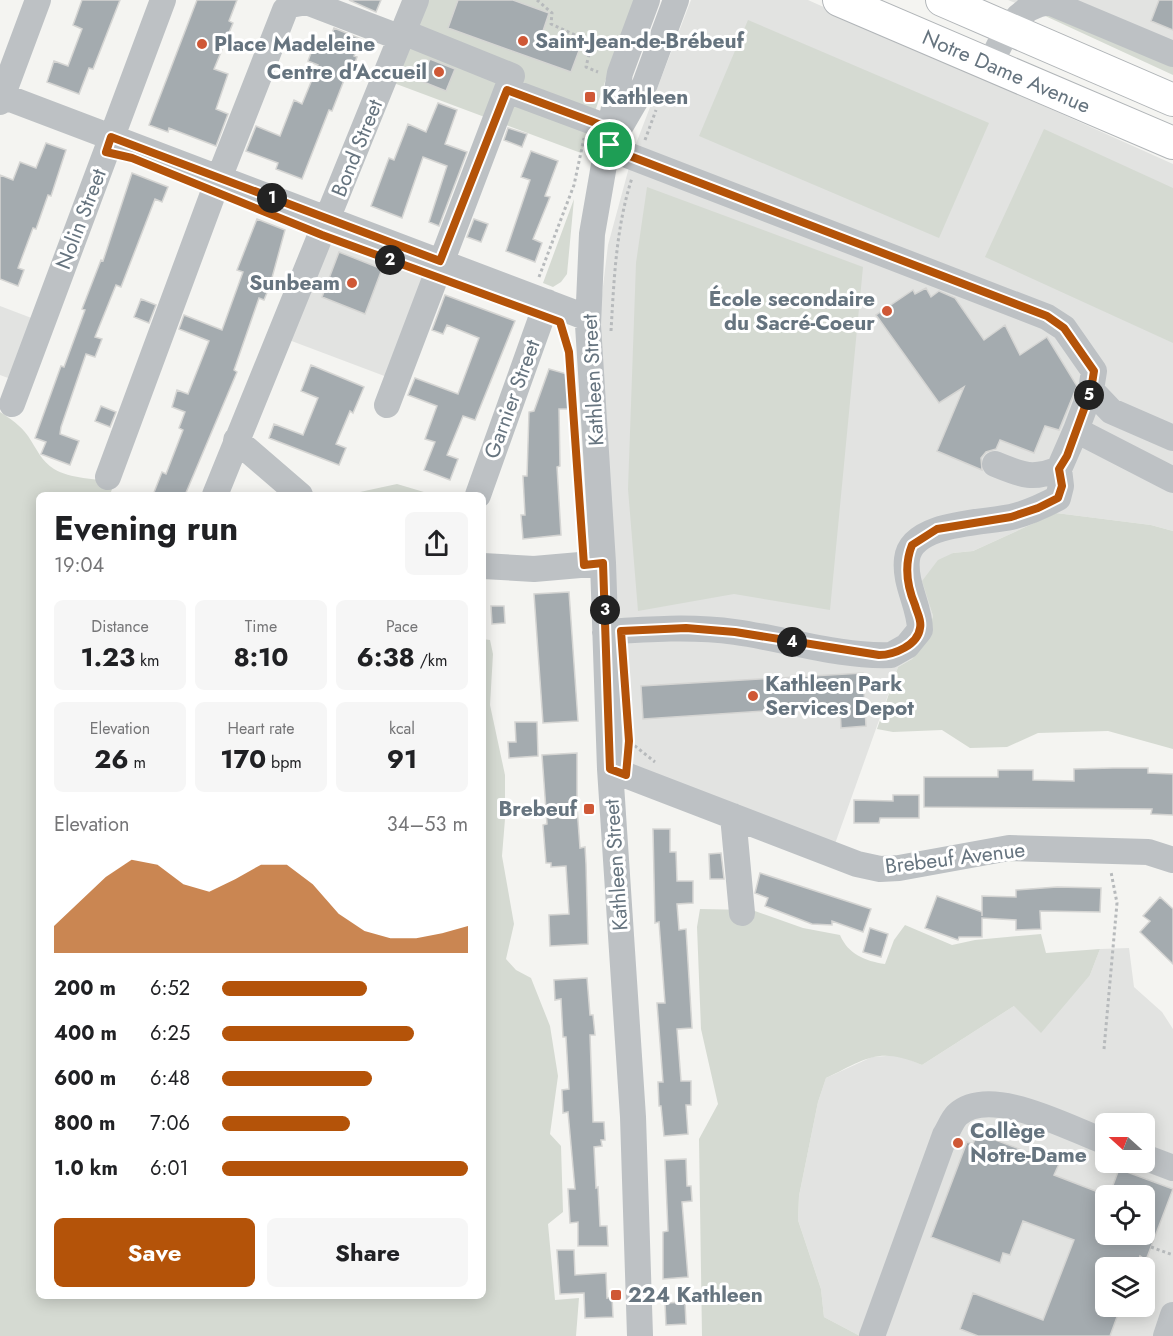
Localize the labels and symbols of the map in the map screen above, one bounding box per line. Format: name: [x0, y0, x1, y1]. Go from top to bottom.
street label: Notre Dame Avenue: [918, 22, 1095, 121]
place label: Saint-Jean-de-Brébeuf: [535, 26, 745, 56]
place label: Place Madeleine: [214, 29, 375, 59]
marker: Saint-Jean-de-Brébeuf: [516, 34, 530, 48]
marker: Place Madeleine: [195, 37, 209, 51]
place label: Centre d'Accueil: [267, 57, 427, 87]
marker: Centre d'Accueil: [432, 65, 446, 79]
place label: Kathleen: [602, 82, 688, 112]
marker: Kathleen: [583, 90, 597, 104]
street label: Bond Street: [324, 95, 390, 201]
pin: [584, 119, 635, 170]
street label: Nolin Street: [48, 164, 114, 274]
pin: 1: [257, 183, 287, 213]
pin: 2: [375, 245, 405, 275]
place label: Sunbeam: [249, 268, 340, 298]
marker: Sunbeam: [345, 276, 359, 290]
place label: École secondaire du Sacré-Coeur: [709, 284, 875, 338]
marker: École secondaire du Sacré-Coeur: [880, 304, 894, 318]
street label: Kathleen Street: [575, 313, 611, 447]
street label: Garnier Street: [477, 335, 547, 463]
pin: 5: [1074, 380, 1104, 410]
pin: 3: [590, 595, 620, 625]
pin: 4: [777, 627, 807, 657]
place label: Kathleen Park Services Depot: [765, 669, 914, 723]
marker: Kathleen Park Services Depot: [746, 689, 760, 703]
place label: Brebeuf: [498, 794, 578, 824]
street label: Kathleen Street: [596, 798, 636, 932]
marker: Brebeuf: [582, 802, 596, 816]
street label: Brebeuf Avenue: [883, 835, 1027, 881]
north arrow: [1095, 1113, 1155, 1173]
place label: Collège Notre-Dame: [970, 1116, 1087, 1170]
marker: Collège Notre-Dame: [951, 1136, 965, 1150]
place label: 224 Kathleen: [628, 1280, 763, 1310]
marker: 224 Kathleen: [609, 1288, 623, 1302]

